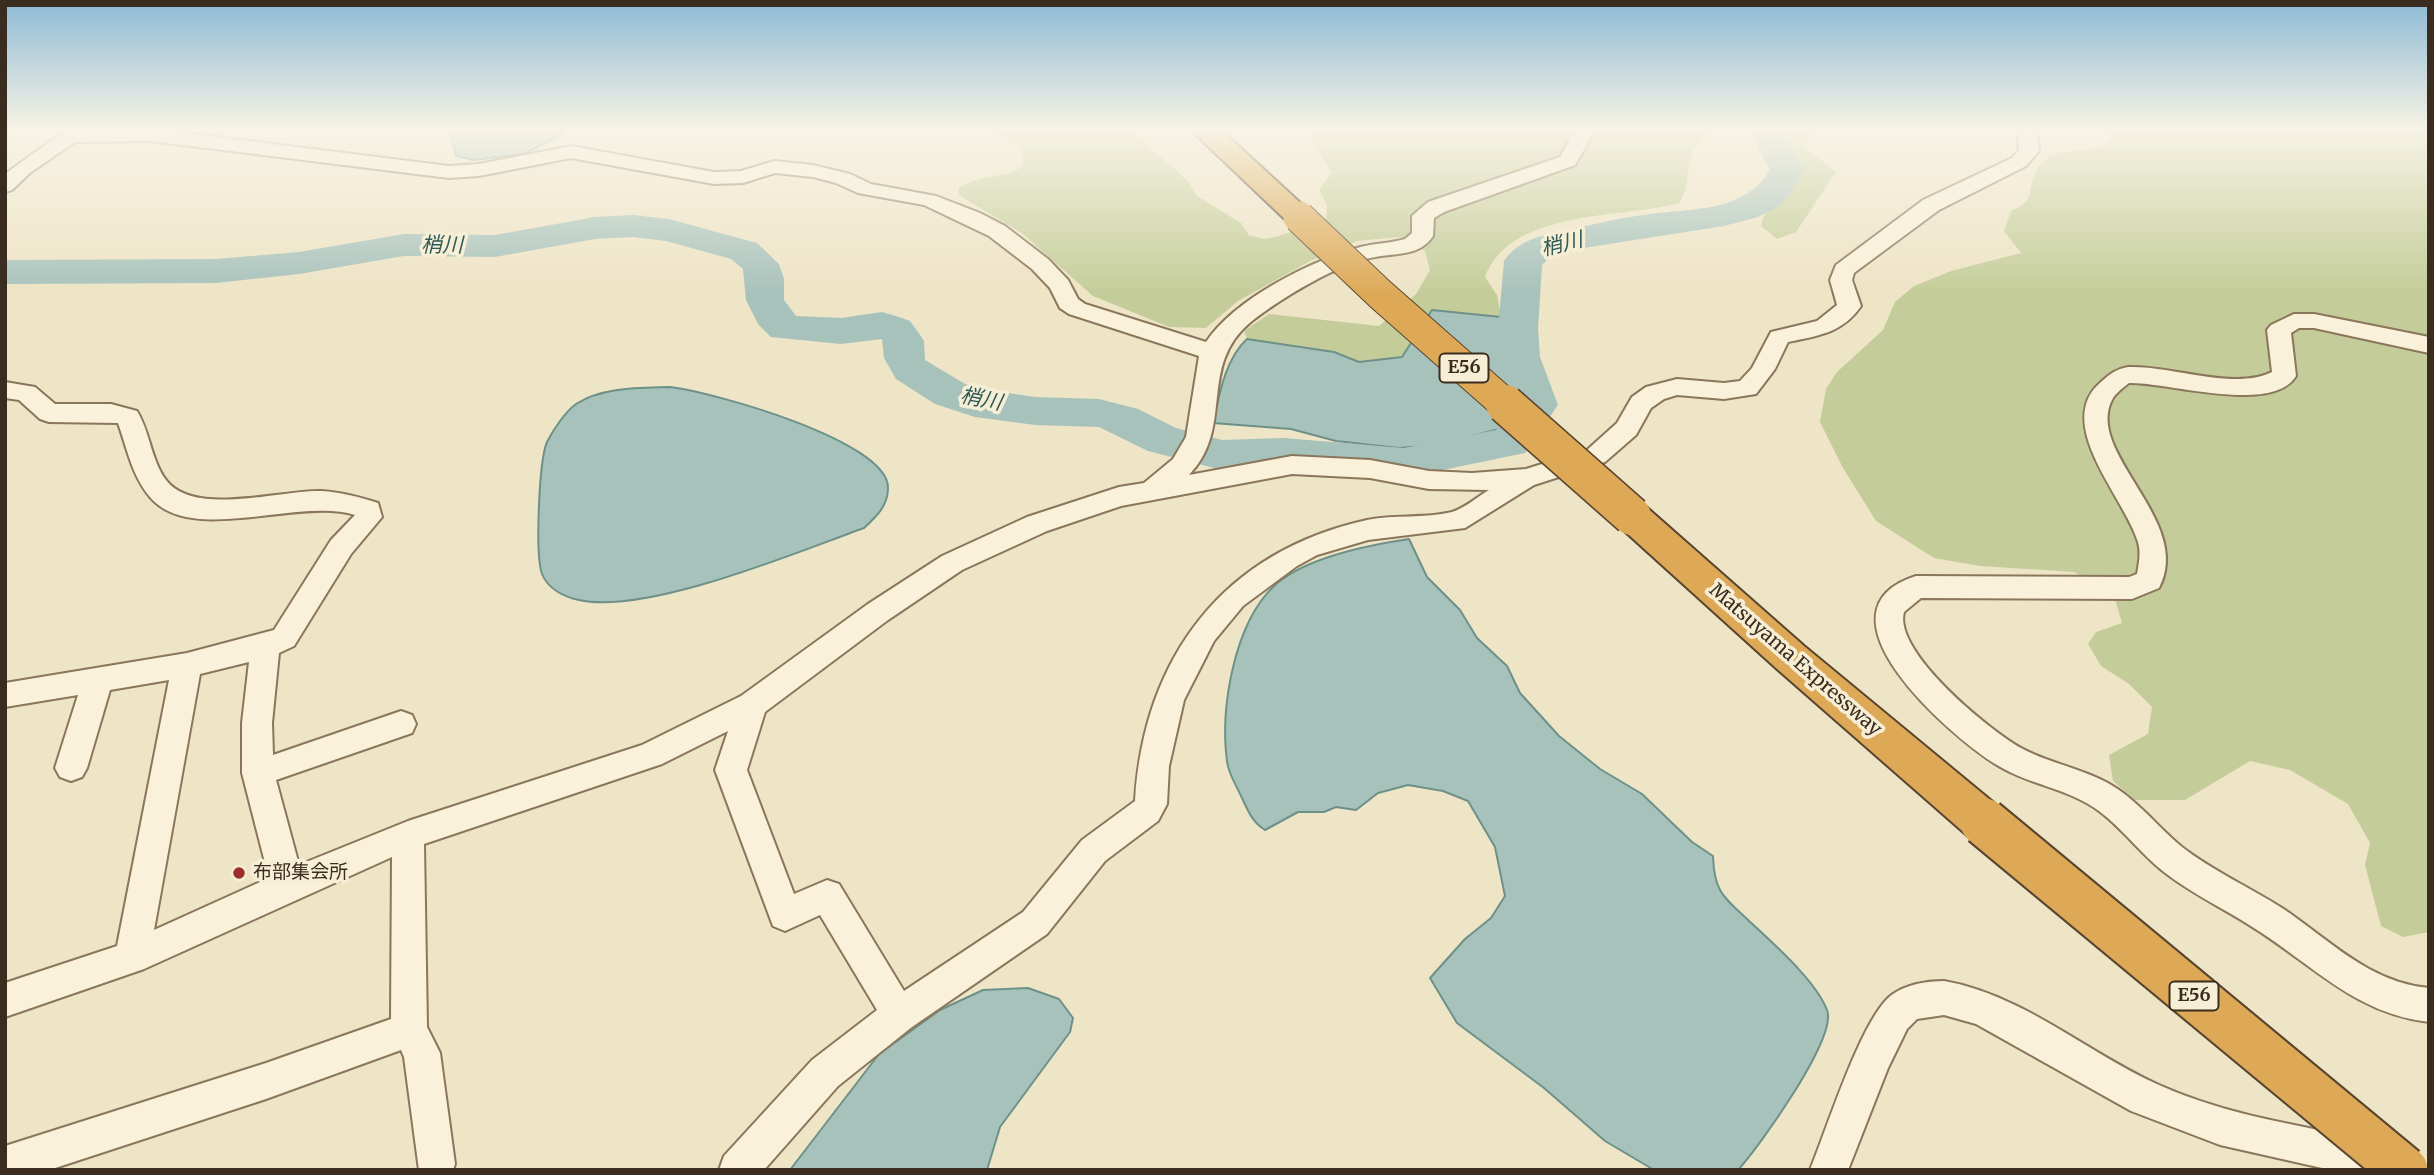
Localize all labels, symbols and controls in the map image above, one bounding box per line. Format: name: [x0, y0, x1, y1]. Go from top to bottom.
water label: 梢川: [1539, 228, 1585, 262]
water label: 梢川: [421, 233, 463, 259]
road number: E56: [1440, 354, 1488, 382]
water label: 梢川: [958, 384, 1004, 416]
street label: Matsuyama Expressway: [1704, 579, 1886, 741]
place label: 布部集会所: [253, 862, 348, 884]
marker: 布部集会所: [231, 865, 247, 881]
road number: E56: [2170, 981, 2218, 1010]

